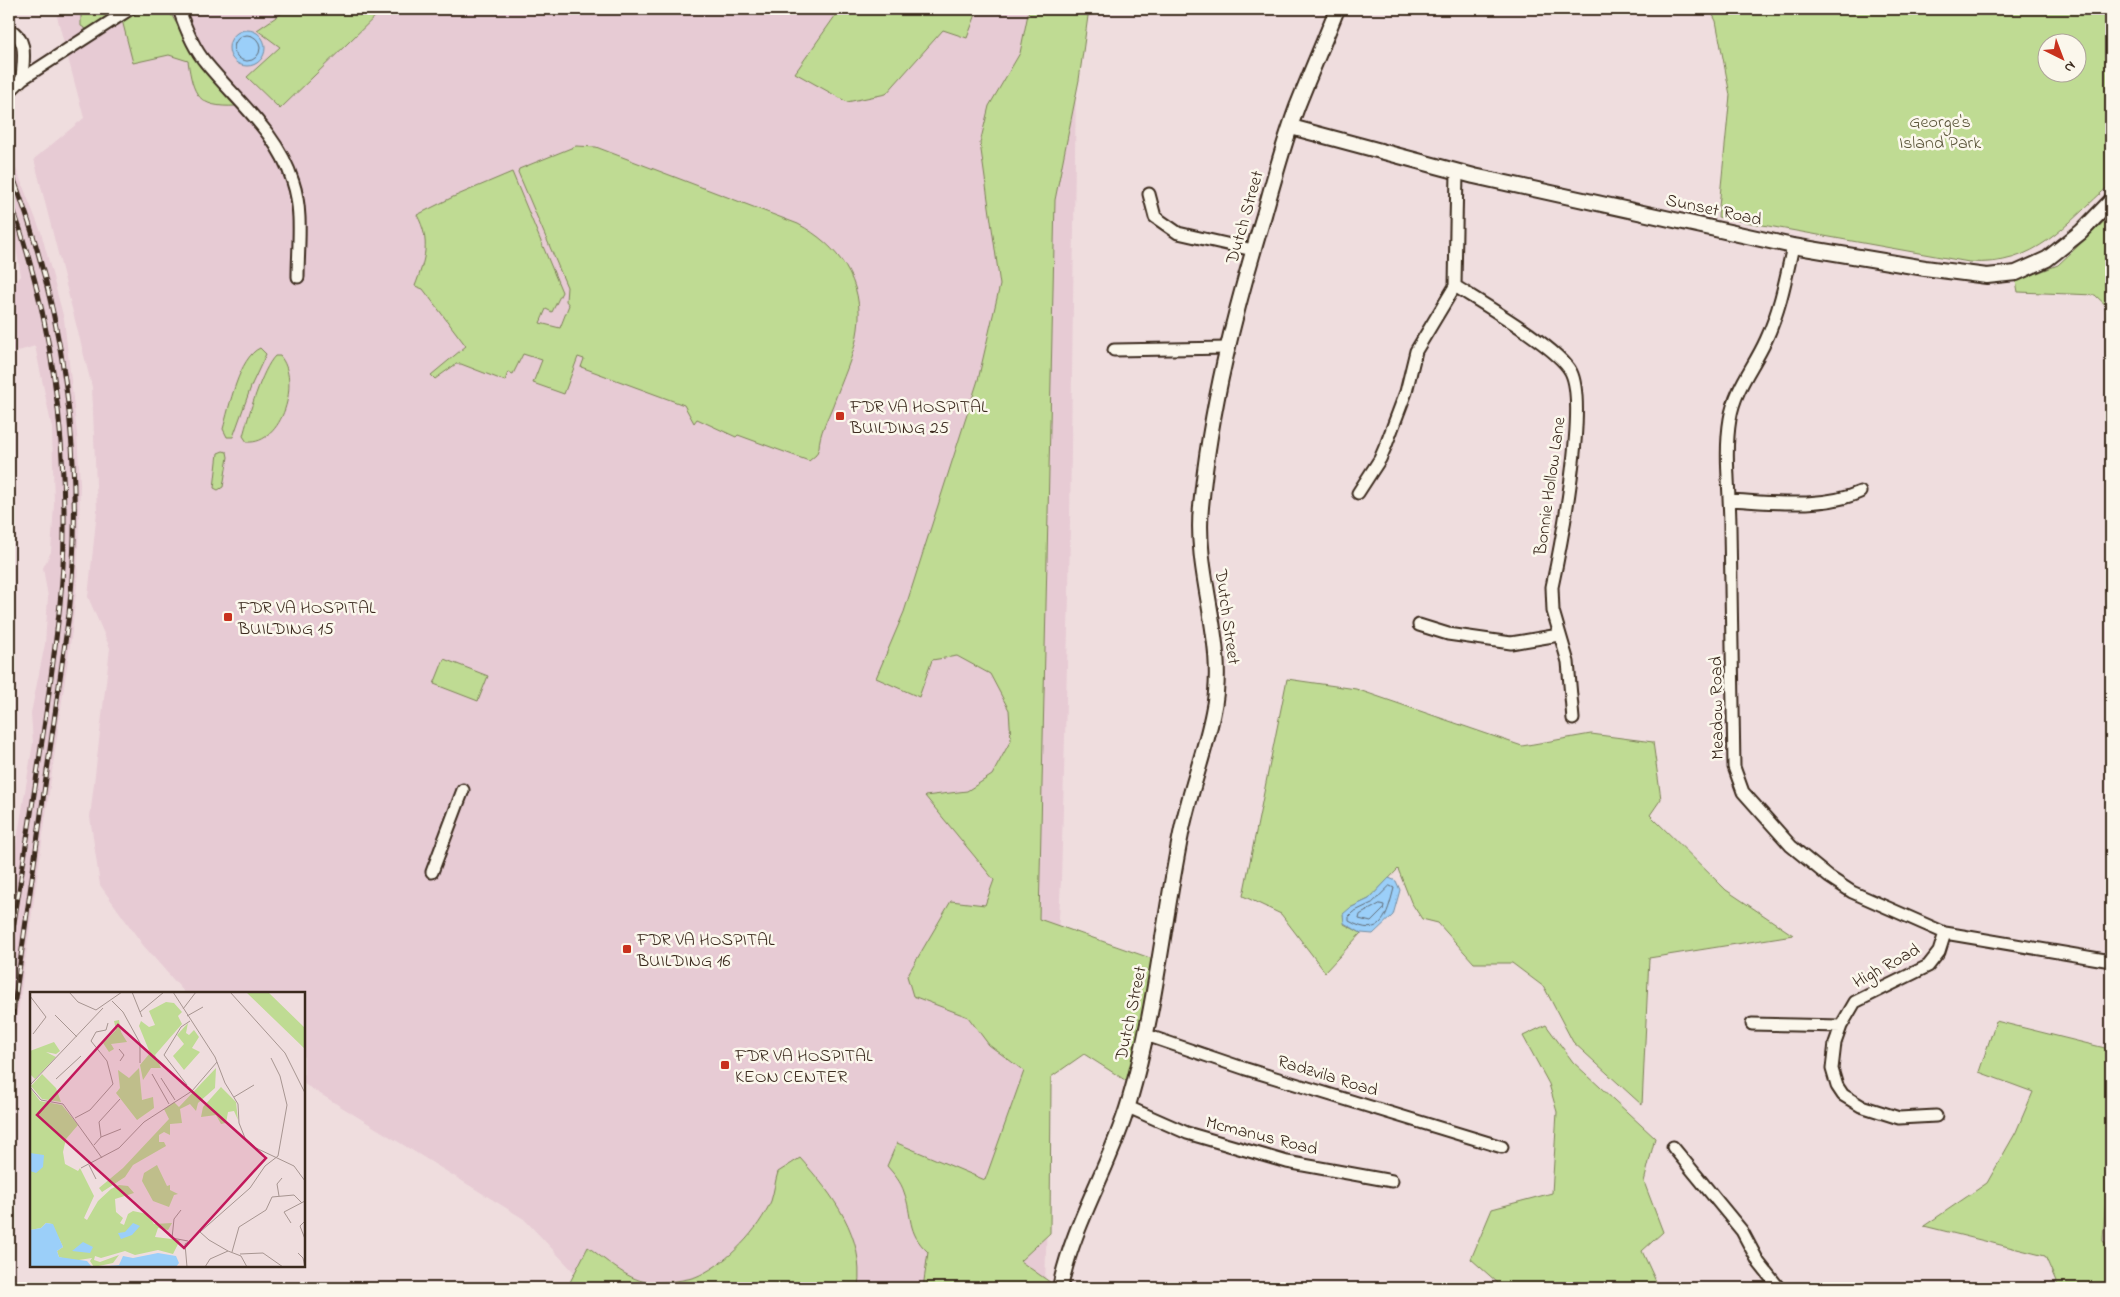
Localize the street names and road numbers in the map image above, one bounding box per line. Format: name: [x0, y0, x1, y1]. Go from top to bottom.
street label: Dutch Street: [1220, 168, 1272, 268]
street label: Sunset Road: [1663, 188, 1764, 234]
street label: Bonnie Hollow Lane: [1528, 415, 1574, 558]
street label: Dutch Street: [1206, 567, 1246, 667]
street label: Meadow Road: [1704, 656, 1732, 760]
street label: High Road: [1849, 938, 1926, 997]
street label: Dutch Street: [1109, 964, 1155, 1064]
street label: Radzvila Road: [1274, 1049, 1381, 1105]
street label: Mcmanus Road: [1203, 1110, 1320, 1163]

